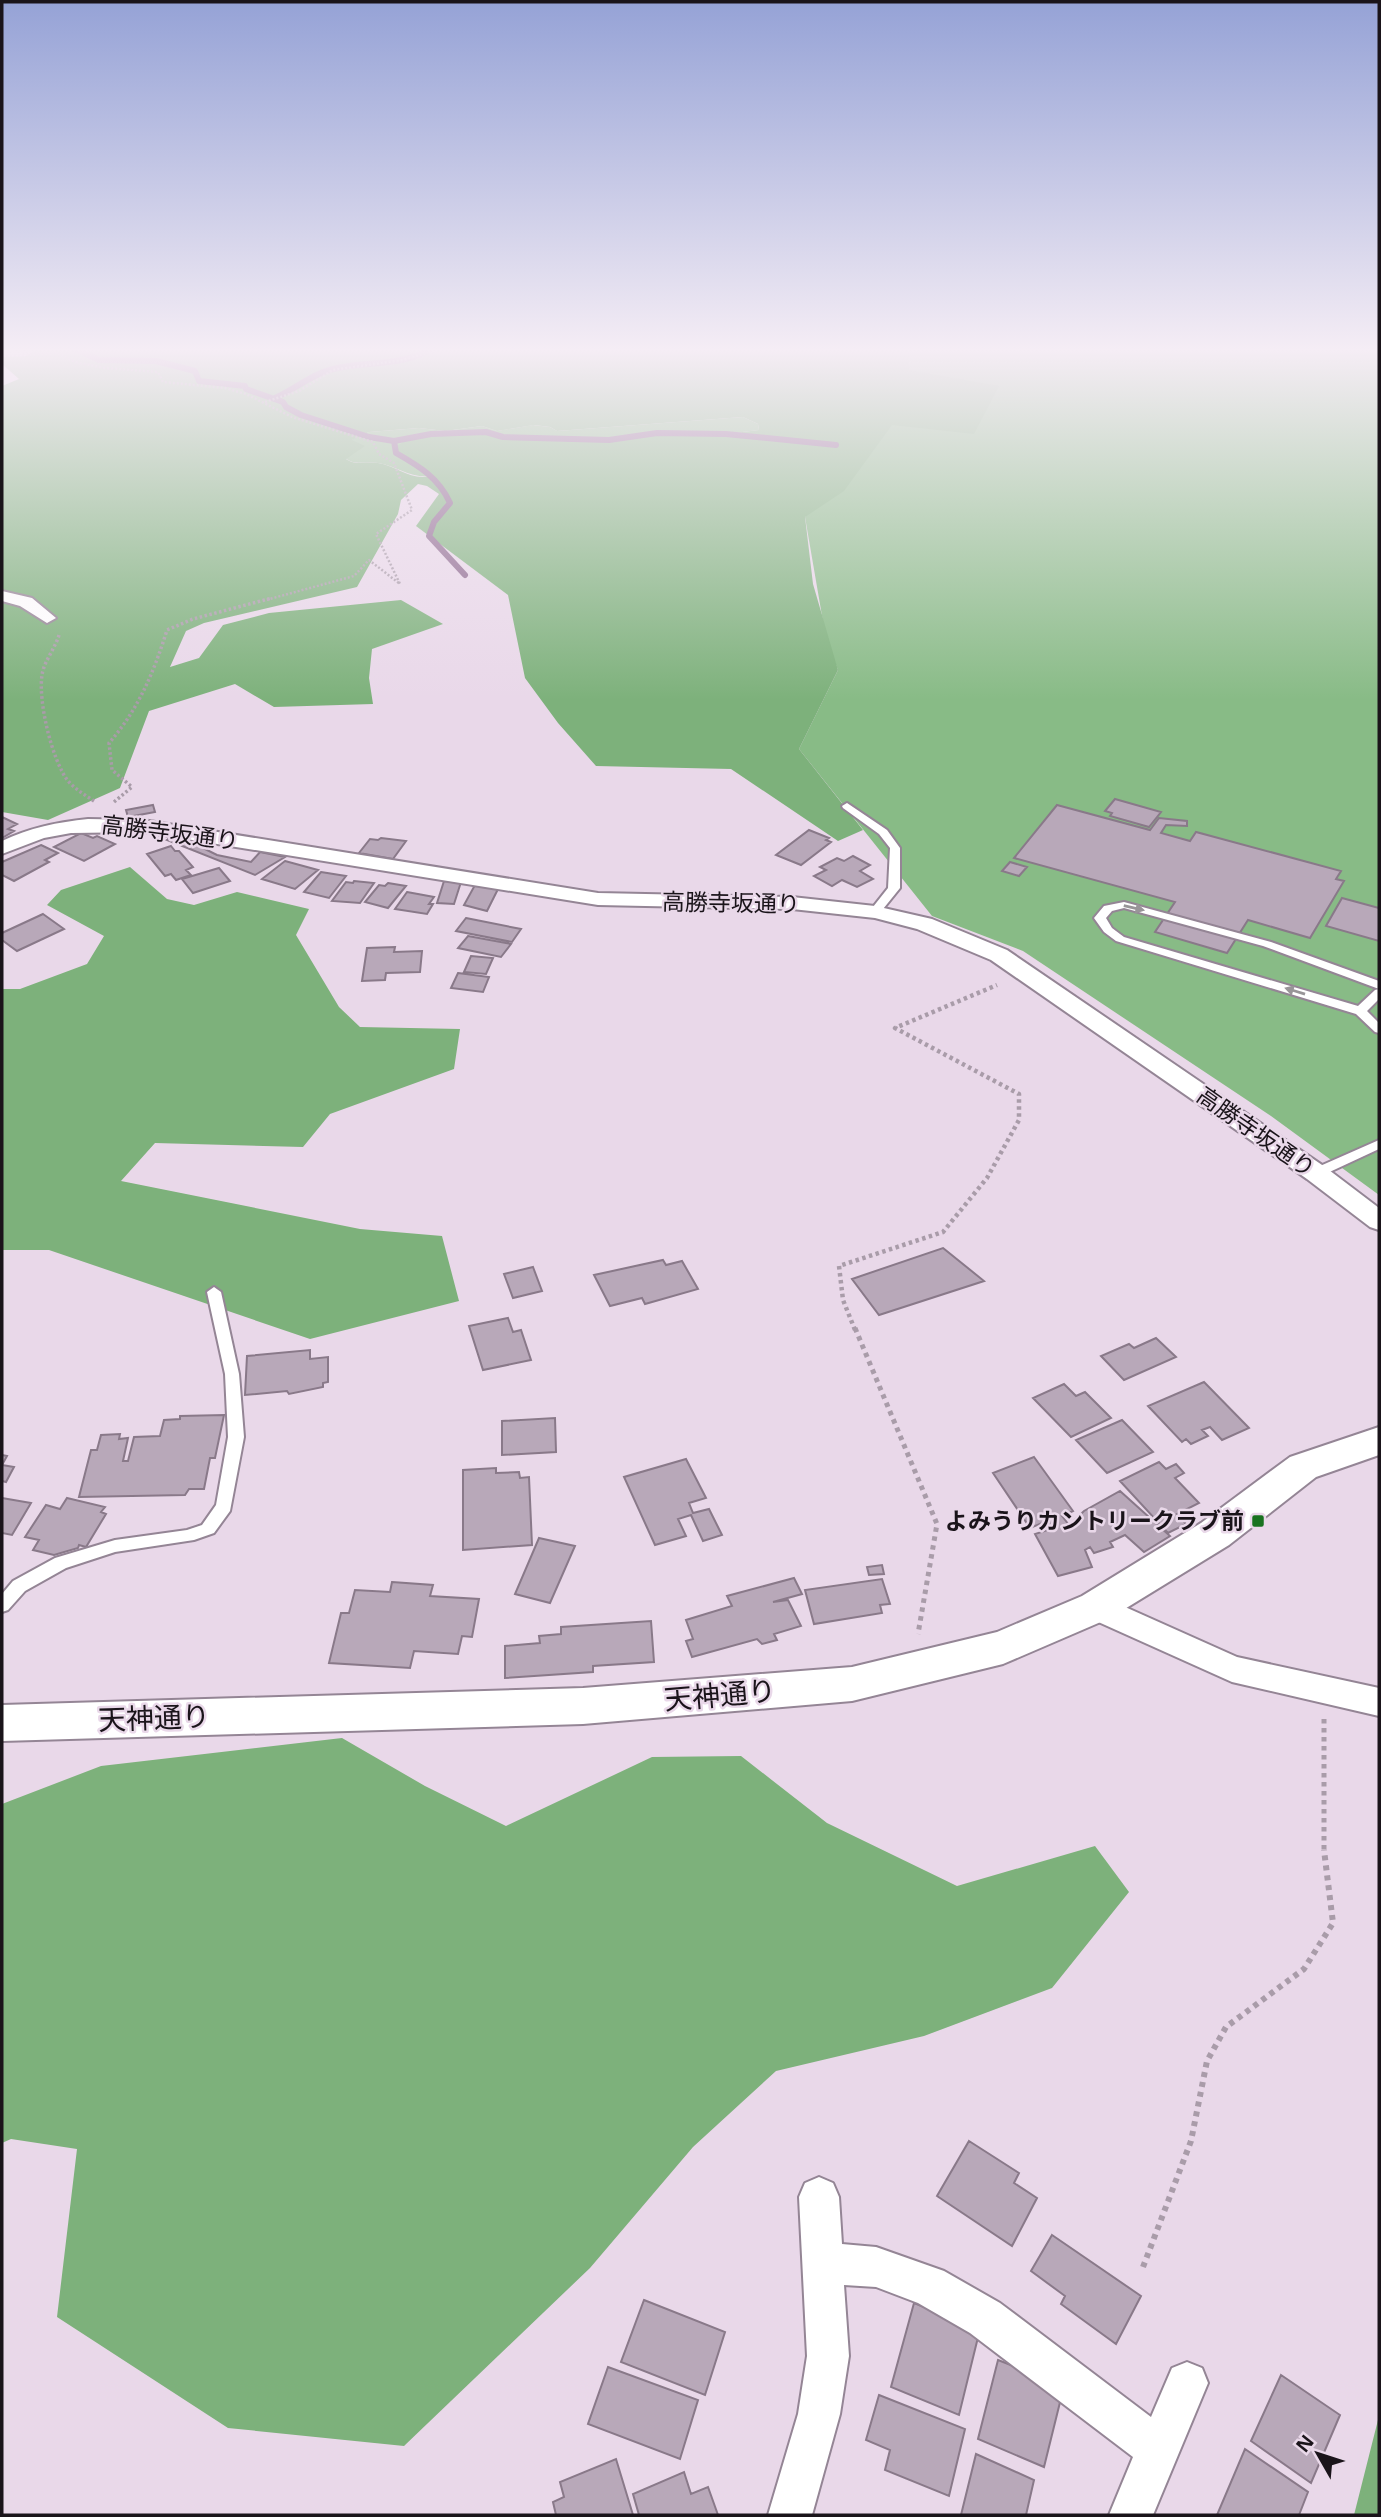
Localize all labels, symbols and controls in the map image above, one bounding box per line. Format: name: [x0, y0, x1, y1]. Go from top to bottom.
street label: 高勝寺坂通り: [100, 808, 241, 856]
street label: 高勝寺坂通り: [662, 885, 800, 919]
one-way arrow: [1123, 903, 1145, 914]
one-way arrow: [1284, 986, 1305, 996]
street label: 高勝寺坂通り: [1191, 1078, 1322, 1184]
place label: よみうりカントリークラブ前: [945, 1504, 1244, 1536]
marker: よみうりカントリークラブ前: [1250, 1513, 1266, 1529]
street label: 天神通り: [662, 1670, 777, 1718]
street label: 天神通り: [97, 1696, 211, 1738]
north arrow: [1283, 2419, 1353, 2489]
text: N: [1290, 2429, 1320, 2457]

